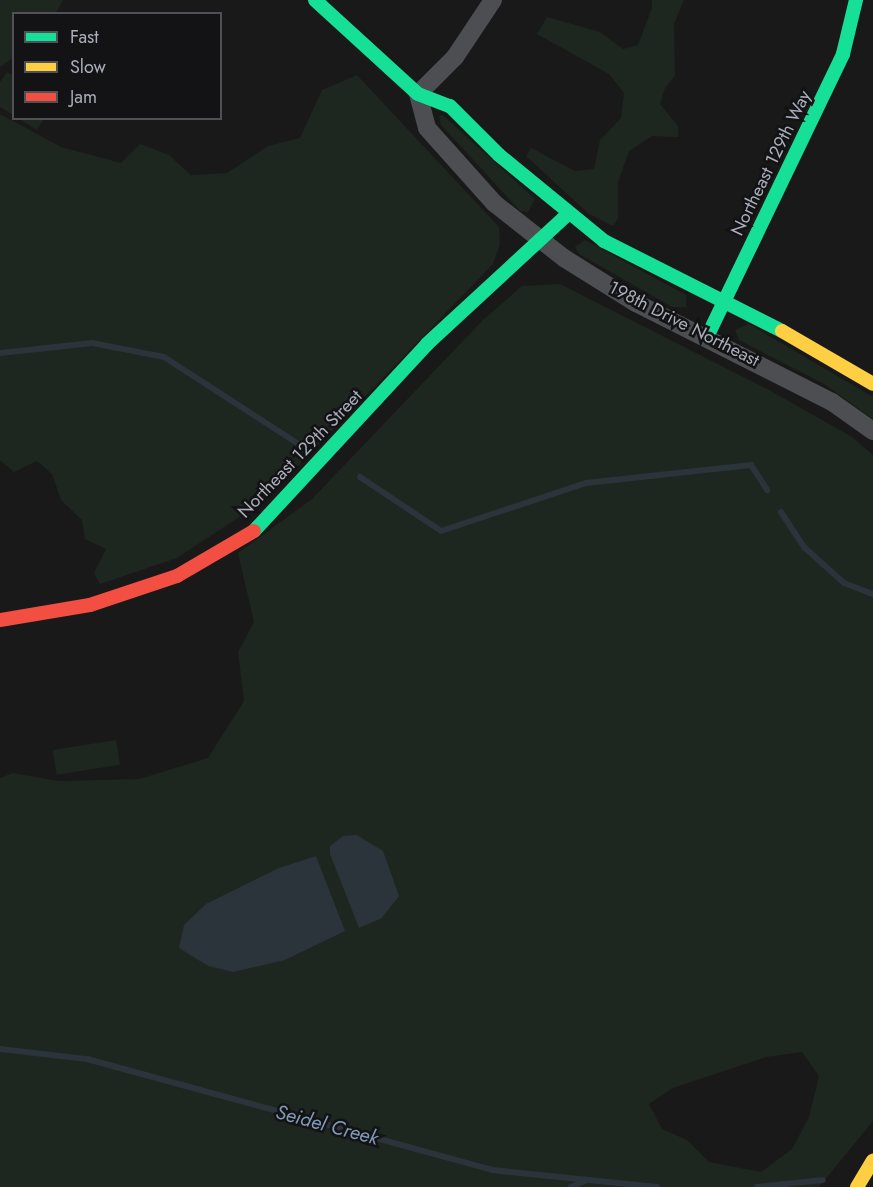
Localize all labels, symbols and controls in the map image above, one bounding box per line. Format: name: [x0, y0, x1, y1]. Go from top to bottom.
legend: [12, 12, 222, 120]
text: Fast: [70, 24, 99, 50]
text: Slow: [70, 54, 106, 80]
text: Jam: [70, 84, 97, 110]
street label: Northeast 129th Way: [726, 87, 816, 239]
street label: 198th Drive Northeast: [605, 277, 763, 371]
street label: Northeast 129th Street: [233, 386, 367, 522]
water label: Seidel Creek: [273, 1100, 381, 1150]

